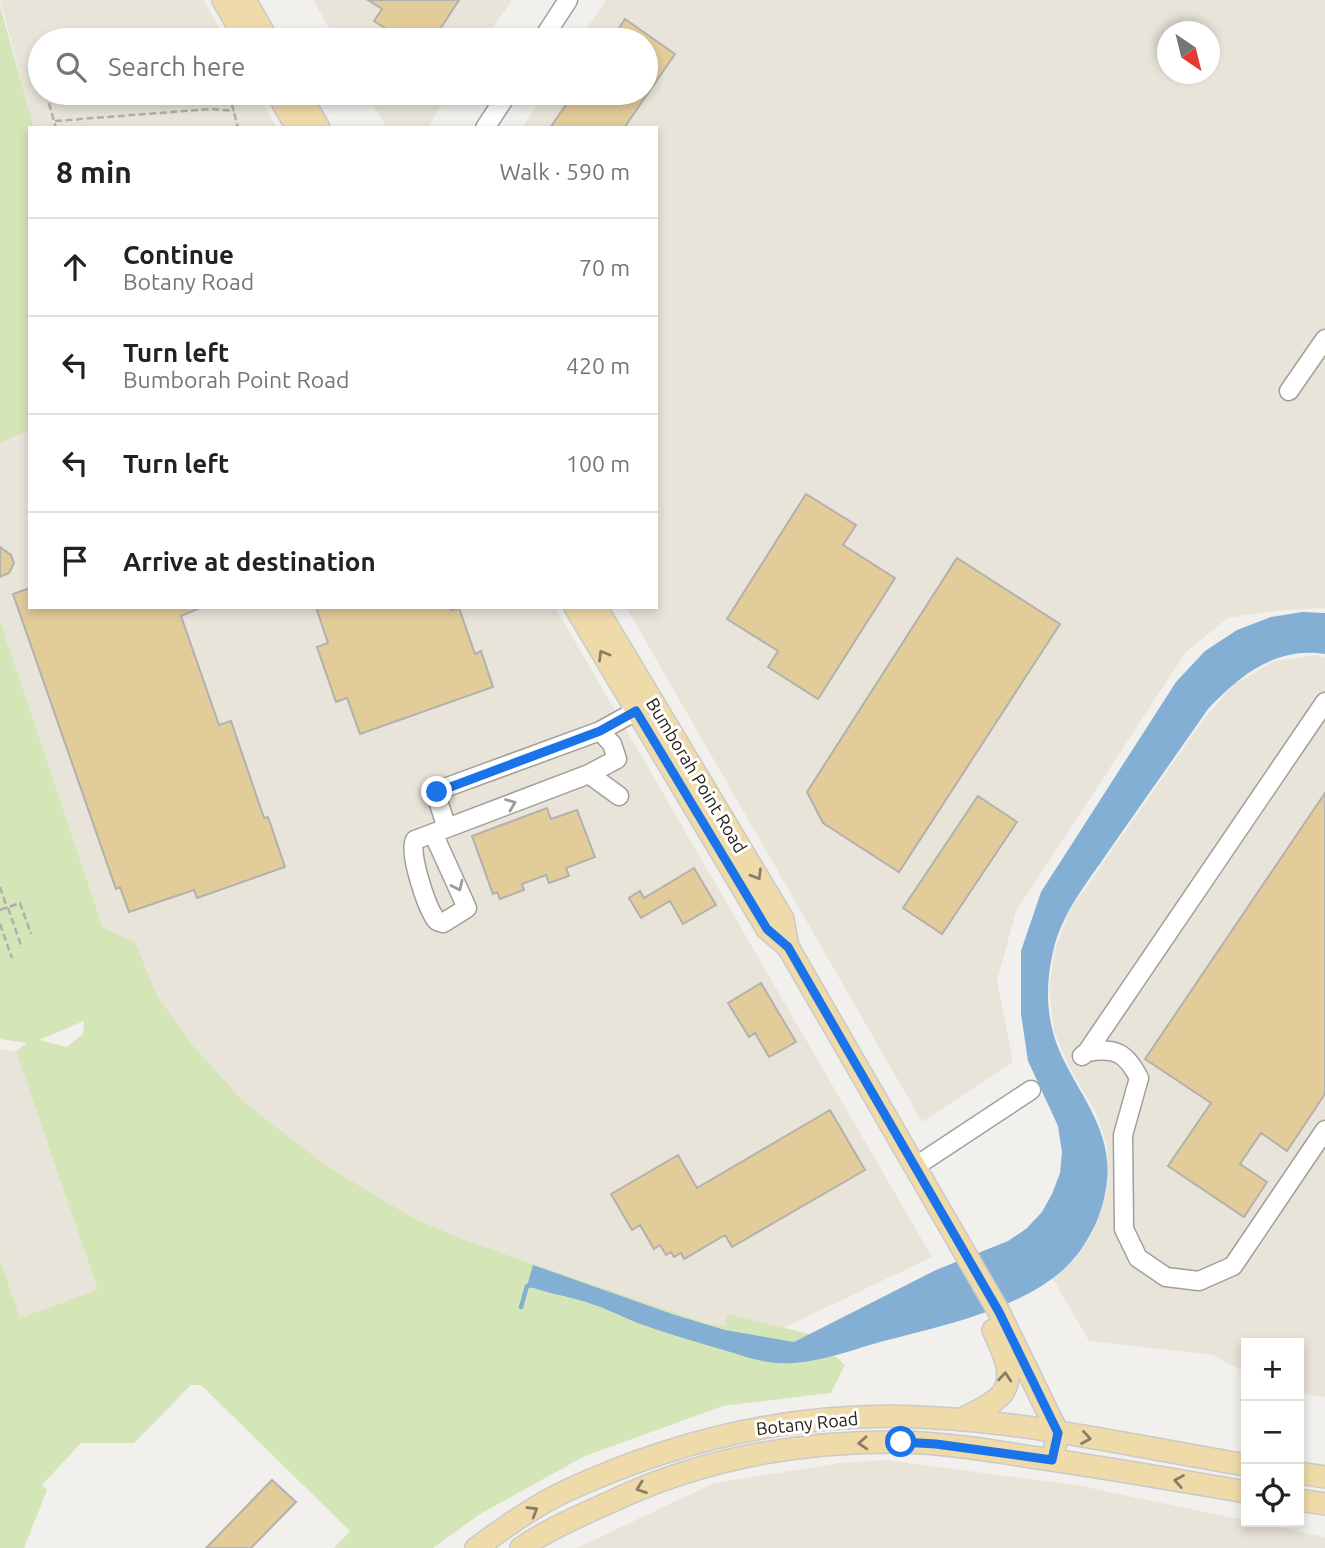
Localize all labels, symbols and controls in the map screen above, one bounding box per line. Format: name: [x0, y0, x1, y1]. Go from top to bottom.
north arrow: [1157, 21, 1220, 84]
search box: [28, 28, 658, 105]
icon: search: [52, 48, 90, 86]
text: Search here: [108, 52, 245, 81]
text: 8 min: [56, 155, 132, 189]
text: Walk · 590 m: [499, 159, 630, 184]
text: Continue: [123, 240, 234, 269]
icon: ahead: [56, 248, 94, 286]
text: 70 m: [579, 255, 630, 280]
text: Botany Road: [123, 269, 254, 294]
text: Turn left: [123, 338, 229, 367]
icon: left: [56, 346, 94, 384]
text: 420 m: [566, 353, 630, 378]
text: Bumborah Point Road: [123, 367, 349, 392]
icon: left: [56, 444, 94, 482]
text: Turn left: [123, 449, 229, 478]
text: 100 m: [566, 451, 630, 476]
icon: arrive: [56, 542, 94, 580]
text: Arrive at destination: [123, 547, 376, 576]
one-way arrow: [598, 649, 611, 662]
street label: Bumborah Point Road: [643, 694, 751, 856]
route end: [421, 776, 452, 807]
one-way arrow: [504, 798, 516, 812]
one-way arrow: [749, 868, 762, 881]
one-way arrow: [449, 879, 463, 891]
map controls: [1241, 1338, 1304, 1527]
button: +: [1241, 1338, 1304, 1401]
one-way arrow: [997, 1371, 1012, 1382]
button: −: [1241, 1401, 1304, 1464]
street label: Botany Road: [755, 1408, 859, 1438]
route start: [885, 1426, 916, 1457]
one-way arrow: [1080, 1430, 1092, 1445]
one-way arrow: [857, 1435, 868, 1450]
button: locate: [1241, 1464, 1304, 1527]
one-way arrow: [1173, 1474, 1185, 1489]
one-way arrow: [636, 1480, 648, 1494]
one-way arrow: [526, 1506, 539, 1519]

